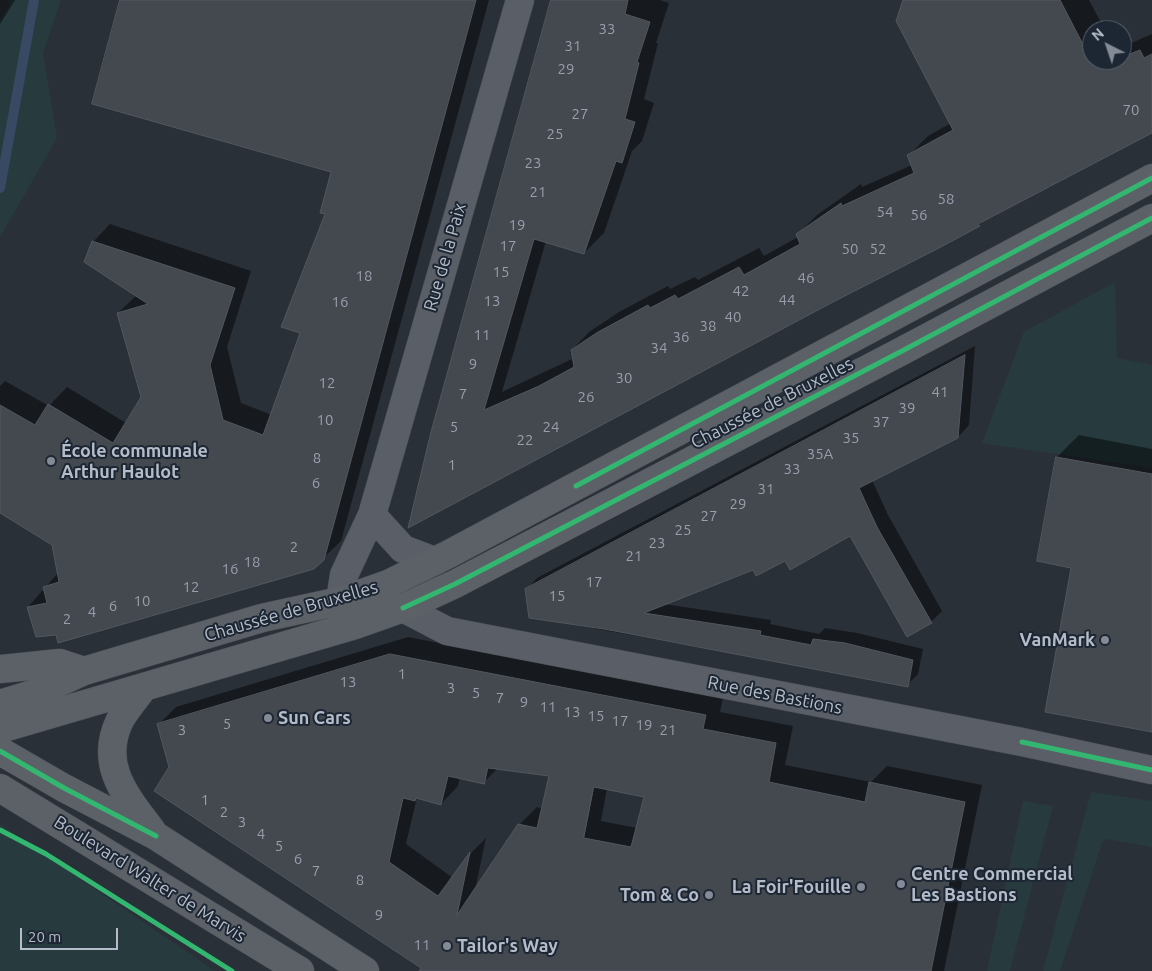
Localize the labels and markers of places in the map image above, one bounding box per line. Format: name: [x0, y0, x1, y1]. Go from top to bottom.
place label: École communale Arthur Haulot: [61, 440, 208, 482]
marker: École communale Arthur Haulot: [45, 455, 57, 467]
place label: VanMark: [1019, 629, 1095, 651]
marker: VanMark: [1099, 634, 1111, 646]
place label: Sun Cars: [278, 707, 351, 729]
marker: Sun Cars: [262, 712, 274, 724]
place label: Centre Commercial Les Bastions: [911, 863, 1073, 906]
place label: La Foir'Fouille: [732, 876, 851, 898]
marker: Centre Commercial Les Bastions: [895, 878, 907, 890]
marker: La Foir'Fouille: [855, 881, 867, 893]
place label: Tom & Co: [620, 884, 699, 906]
marker: Tom & Co: [703, 889, 715, 901]
place label: Tailor's Way: [457, 935, 558, 957]
marker: Tailor's Way: [441, 940, 453, 952]

